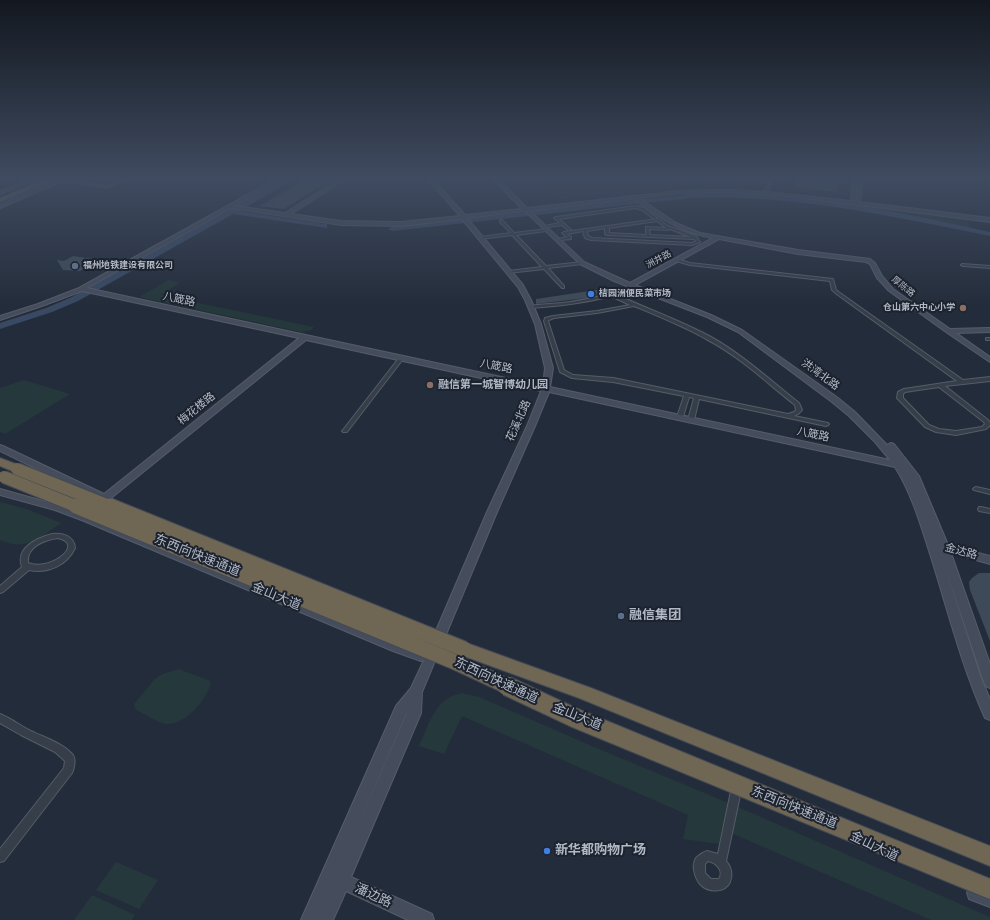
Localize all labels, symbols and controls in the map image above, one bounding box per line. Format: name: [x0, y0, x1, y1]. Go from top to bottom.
street label: 洲井路: [645, 249, 673, 271]
marker: 福州地铁建设有限公司: [70, 261, 80, 271]
place label: 福州地铁建设有限公司: [83, 261, 173, 271]
street label: 厚陈路: [889, 274, 917, 300]
marker: 桔园洲便民菜市场: [586, 289, 596, 299]
place label: 桔园洲便民菜市场: [599, 289, 671, 299]
street label: 八箴路: [161, 290, 197, 310]
place label: 仓山第六中心小学: [883, 303, 955, 313]
marker: 仓山第六中心小学: [958, 303, 968, 313]
street label: 八箴路: [479, 357, 513, 377]
street label: 洪湾北路: [798, 357, 842, 393]
place label: 融信第一城智博幼儿园: [438, 378, 548, 392]
marker: 融信第一城智博幼儿园: [425, 380, 435, 390]
street label: 梅花楼路: [176, 390, 218, 428]
street label: 花溪北路: [504, 398, 534, 444]
street label: 八箴路: [795, 425, 831, 445]
street label: 东西向快速通道: [152, 532, 242, 580]
street label: 金达路: [943, 541, 979, 563]
street label: 金山大道: [249, 580, 303, 614]
place label: 融信集团: [629, 608, 681, 624]
marker: 融信集团: [616, 611, 626, 621]
street label: 东西向快速通道: [451, 655, 541, 707]
street label: 金山大道: [550, 700, 604, 734]
street label: 东西向快速通道: [749, 784, 839, 832]
street label: 金山大道: [847, 829, 901, 865]
place label: 新华都购物广场: [555, 843, 646, 859]
marker: 新华都购物广场: [542, 846, 552, 856]
street label: 潘边路: [352, 881, 394, 911]

